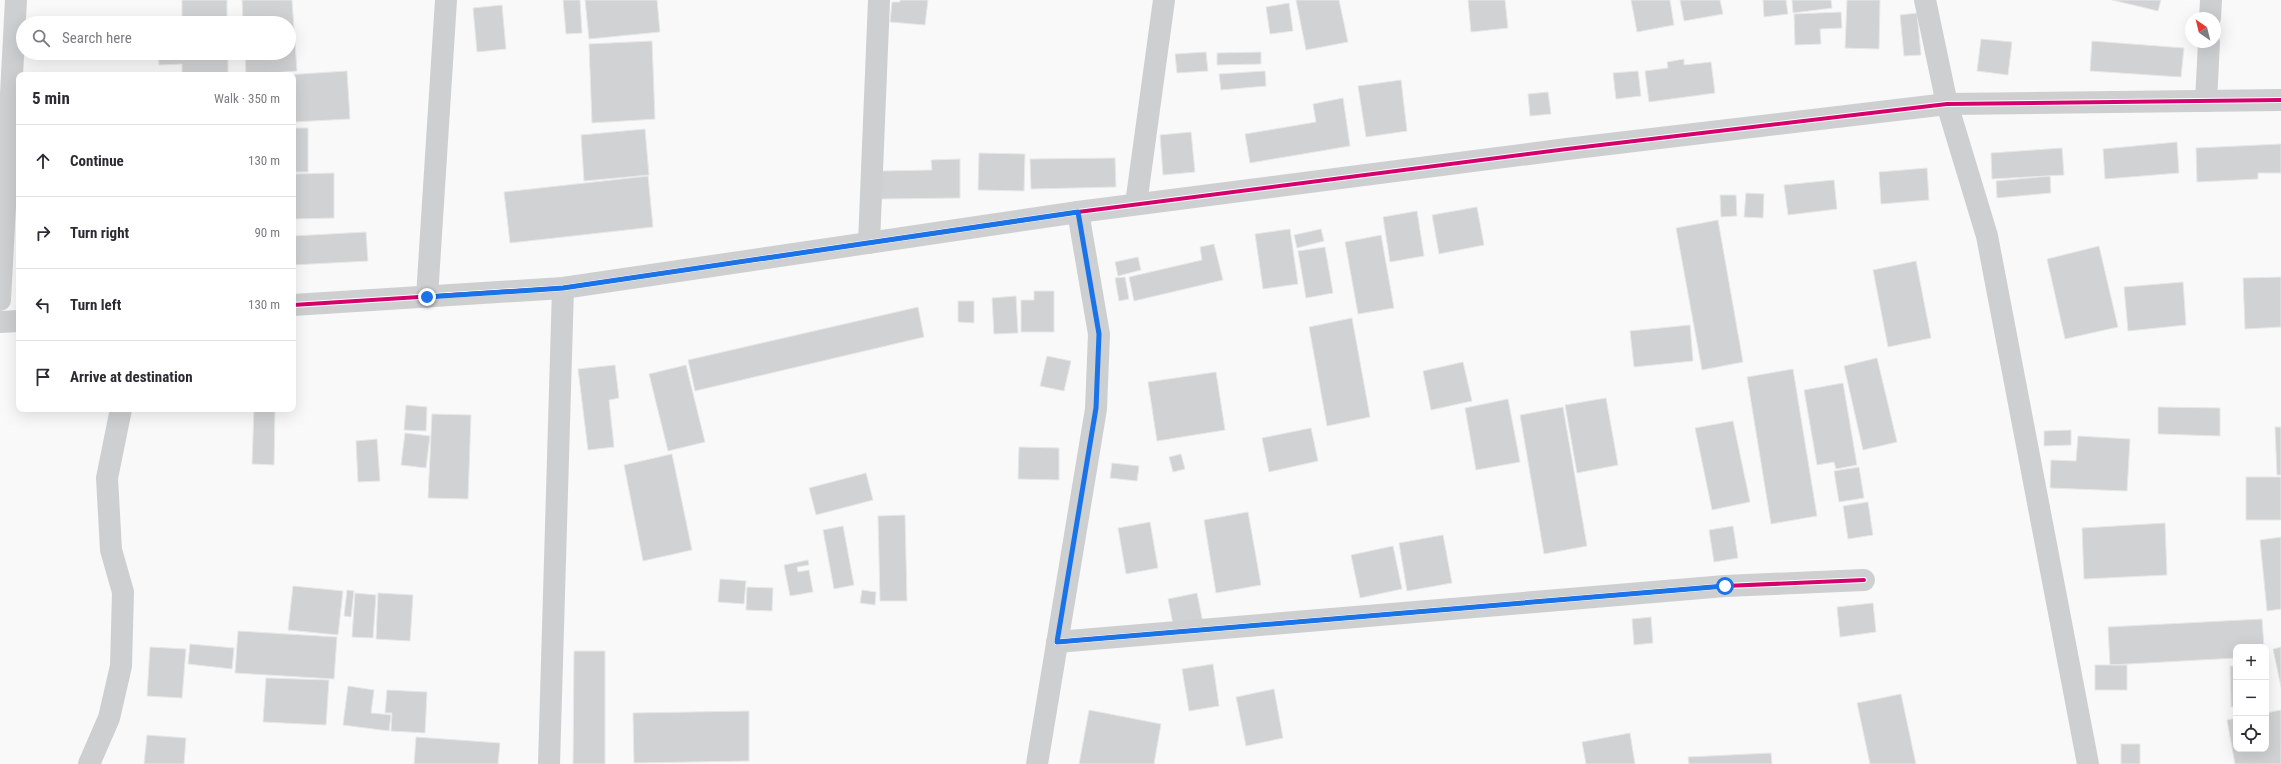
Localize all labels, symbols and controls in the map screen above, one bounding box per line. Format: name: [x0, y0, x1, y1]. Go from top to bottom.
north arrow: [2185, 12, 2221, 48]
search box: [16, 16, 296, 60]
icon: search: [30, 27, 52, 49]
text: Search here: [62, 29, 132, 47]
text: 5 min: [32, 88, 70, 108]
text: Walk · 350 m: [214, 91, 280, 106]
icon: ahead: [32, 150, 54, 172]
text: Continue: [70, 152, 124, 170]
text: 130 m: [248, 153, 280, 168]
icon: right: [32, 222, 54, 244]
text: Turn right: [70, 224, 129, 242]
text: 90 m: [254, 225, 280, 240]
route end: [418, 288, 436, 306]
icon: left: [32, 294, 54, 316]
text: Turn left: [70, 296, 121, 314]
text: 130 m: [248, 297, 280, 312]
icon: arrive: [32, 366, 54, 388]
text: Arrive at destination: [70, 368, 193, 386]
route start: [1716, 577, 1734, 595]
map controls: [2233, 644, 2269, 752]
button: +: [2233, 644, 2269, 680]
button: −: [2233, 680, 2269, 716]
button: locate: [2233, 716, 2269, 752]

